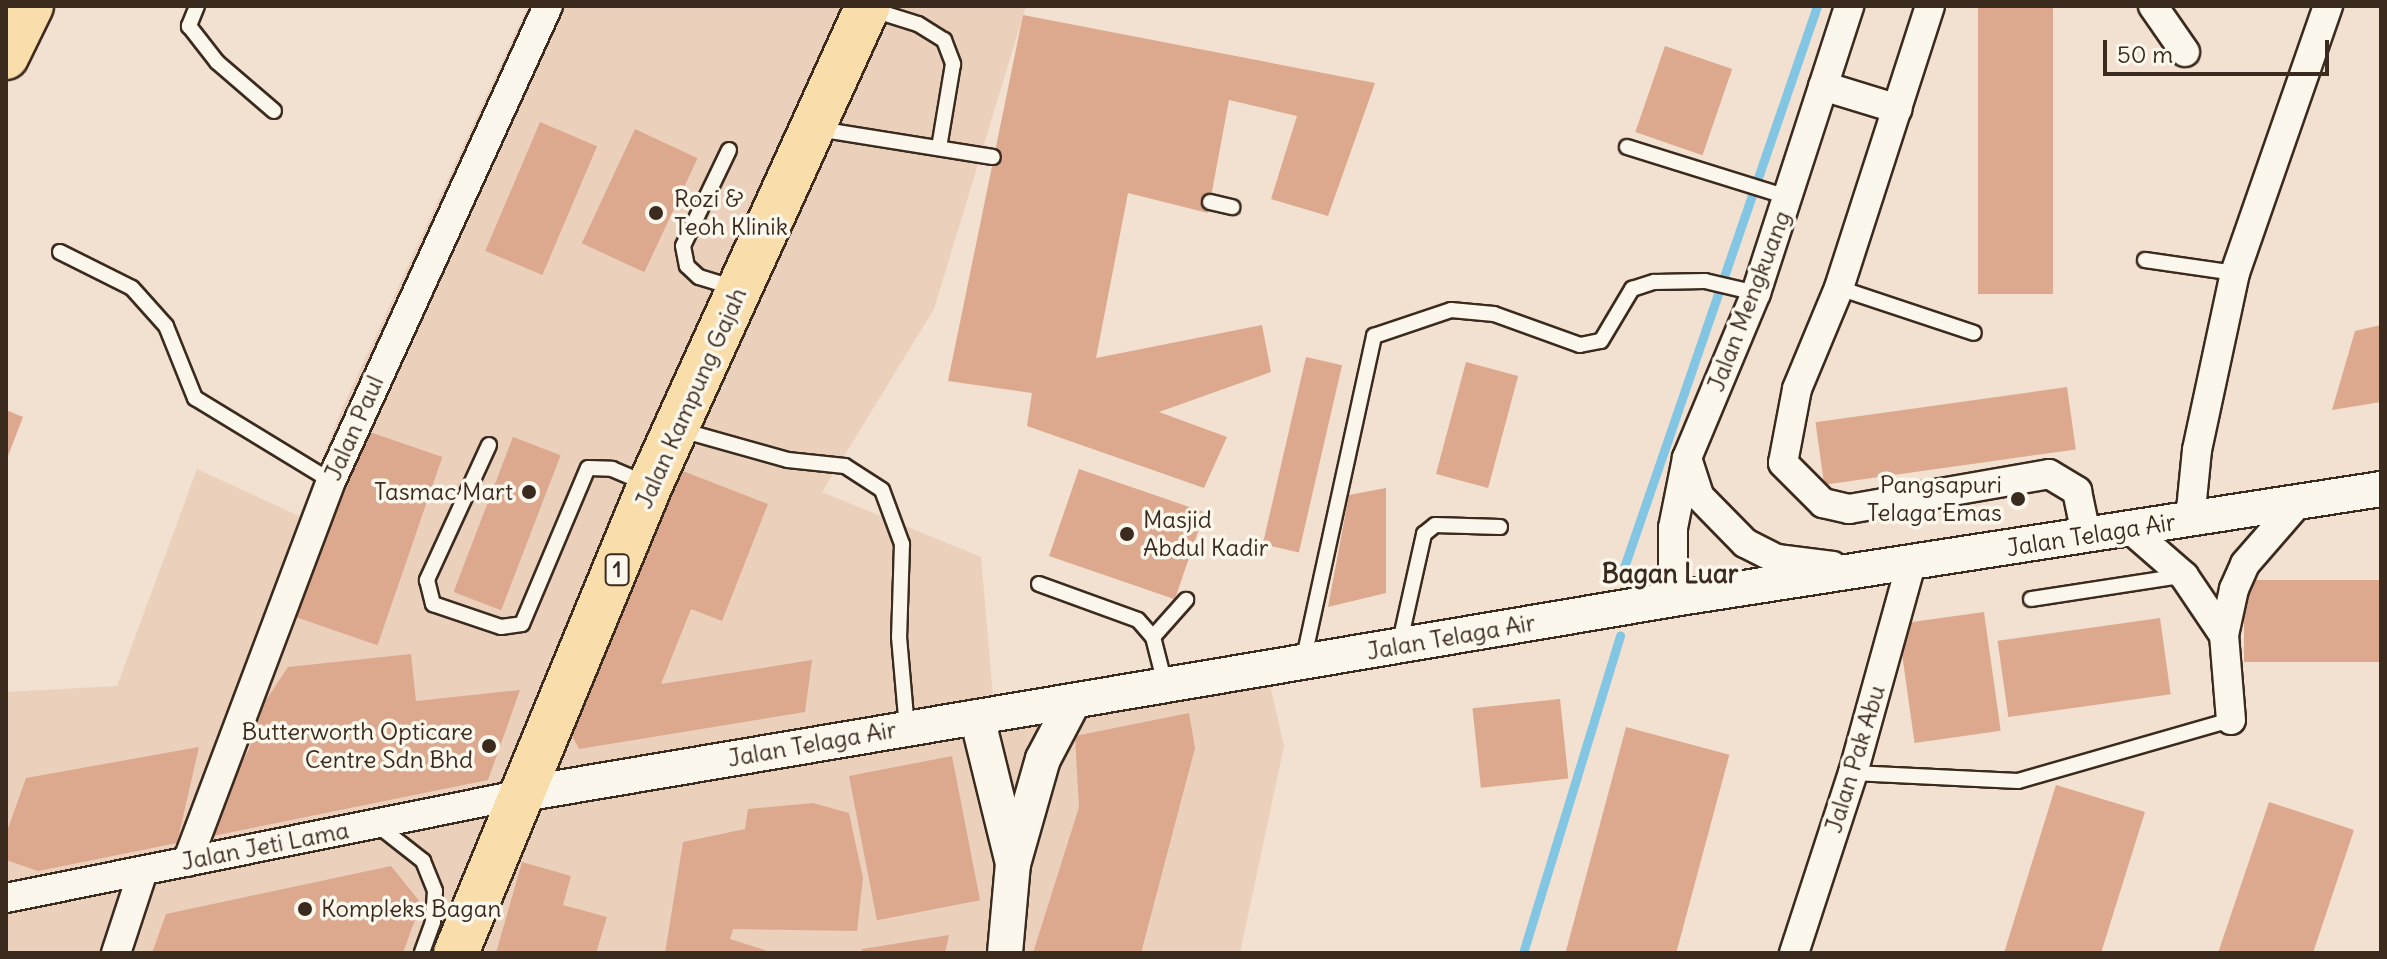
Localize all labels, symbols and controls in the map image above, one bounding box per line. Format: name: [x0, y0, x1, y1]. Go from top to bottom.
scale bar: [2107, 24, 2333, 74]
text: 50 m: [2117, 39, 2173, 69]
place label: Rozi & Teoh Klinik: [674, 185, 788, 241]
marker: Rozi & Teoh Klinik: [645, 202, 667, 224]
street label: Jalan Mengkuang: [1701, 207, 1797, 395]
street label: Jalan Kampung Gajah: [629, 283, 753, 513]
street label: Jalan Paul: [318, 371, 390, 485]
place label: Pangsapuri Telaga Emas: [1867, 471, 2002, 527]
place label: Tasmac Mart: [374, 478, 513, 506]
marker: Tasmac Mart: [520, 483, 538, 501]
marker: Pangsapuri Telaga Emas: [2009, 490, 2027, 508]
place label: Masjid Abdul Kadir: [1143, 506, 1268, 562]
street label: Jalan Telaga Air: [2004, 507, 2178, 563]
marker: Masjid Abdul Kadir: [1118, 525, 1136, 543]
road number: 1: [603, 552, 631, 588]
district label: Bagan Luar: [1602, 558, 1738, 590]
street label: Jalan Telaga Air: [1364, 608, 1538, 666]
street label: Jalan Pak Abu: [1819, 682, 1891, 836]
street label: Jalan Telaga Air: [725, 715, 899, 773]
place label: Butterworth Opticare Centre Sdn Bhd: [242, 718, 473, 774]
marker: Butterworth Opticare Centre Sdn Bhd: [480, 737, 498, 755]
street label: Jalan Jeti Lama: [179, 816, 351, 876]
place label: Kompleks Bagan: [321, 895, 501, 923]
marker: Kompleks Bagan: [296, 900, 314, 918]

